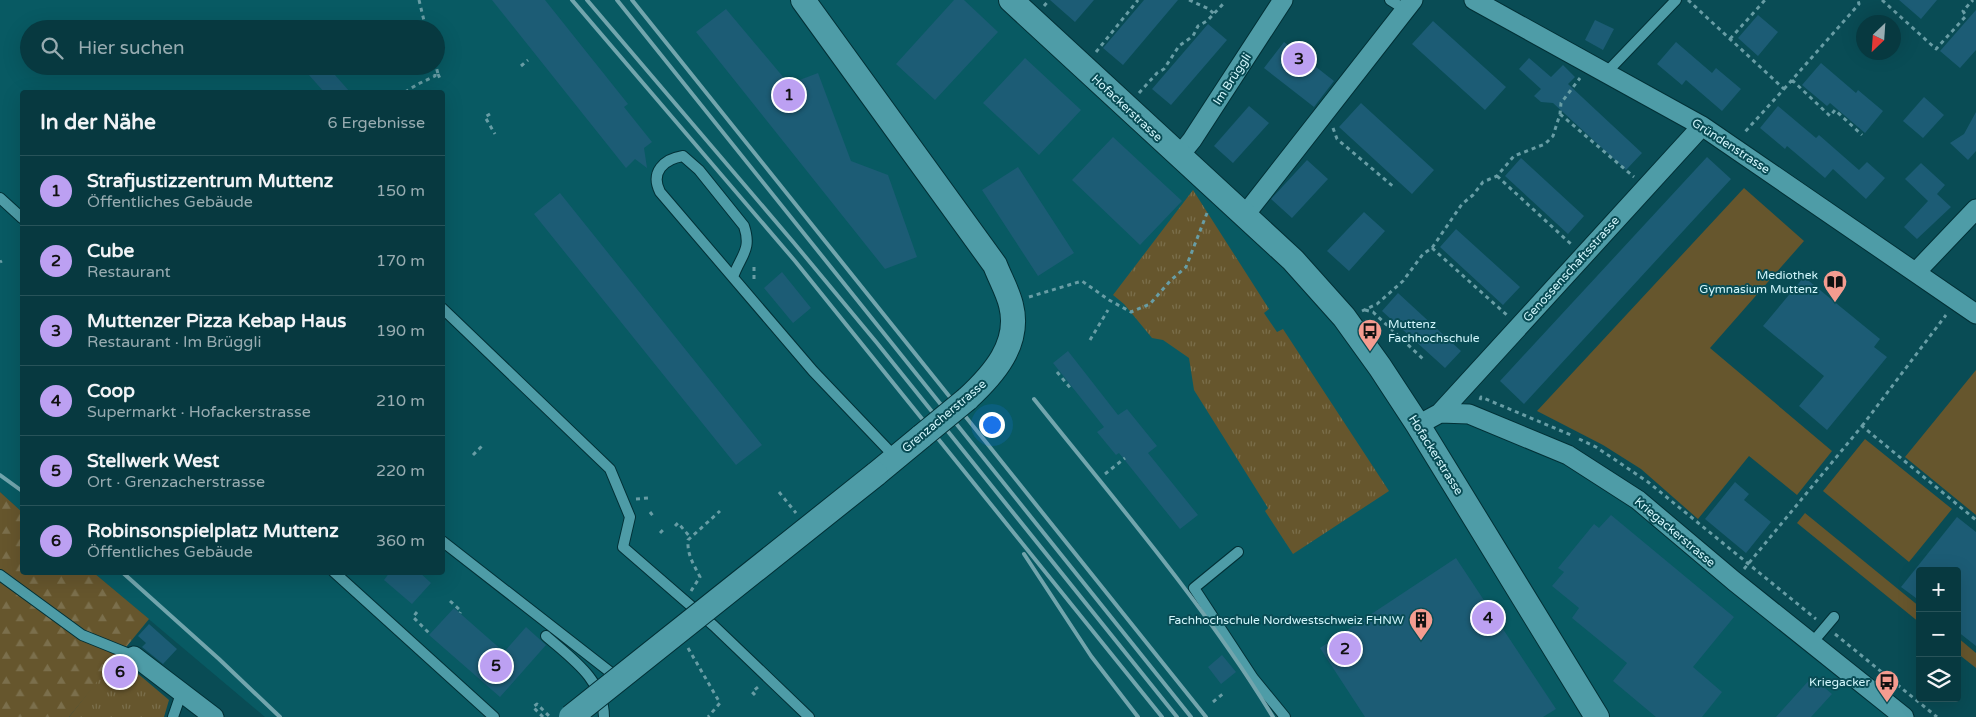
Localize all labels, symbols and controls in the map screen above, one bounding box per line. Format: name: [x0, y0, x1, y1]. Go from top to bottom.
north arrow: [1856, 15, 1901, 60]
search box: [20, 20, 445, 75]
icon: search: [38, 34, 66, 62]
text: Hier suchen: [78, 37, 185, 59]
pin: 3: [1283, 40, 1315, 78]
street label: Im Brüggli: [1210, 51, 1254, 107]
street label: Hofackerstrasse: [1089, 72, 1165, 144]
pin: 1: [773, 76, 805, 114]
text: In der Nähe: [40, 110, 156, 135]
text: 6 Ergebnisse: [327, 113, 425, 133]
street label: Gründenstrasse: [1689, 116, 1773, 176]
text: Strafjustizzentrum Muttenz: [87, 170, 333, 192]
text: 1: [51, 181, 61, 201]
text: 150 m: [376, 181, 425, 201]
text: Öffentliches Gebäude: [87, 192, 253, 212]
street label: Genossenschaftsstrasse: [1520, 213, 1622, 325]
text: Cube: [87, 240, 134, 262]
text: 2: [51, 251, 61, 271]
text: 170 m: [376, 251, 425, 271]
text: Restaurant: [87, 262, 171, 282]
place label: Mediothek Gymnasium Muttenz: [1699, 268, 1818, 296]
library icon: Mediothek Gymnasium Muttenz: [1822, 269, 1848, 303]
text: Muttenzer Pizza Kebap Haus: [87, 310, 346, 332]
place label: Muttenz Fachhochschule: [1388, 317, 1480, 345]
bus stop icon: Muttenz Fachhochschule: [1357, 318, 1383, 352]
text: 3: [51, 321, 61, 341]
text: 190 m: [376, 321, 425, 341]
text: Restaurant · Im Brüggli: [87, 332, 261, 352]
street label: Grenzacherstrasse: [899, 377, 989, 455]
text: Coop: [87, 380, 135, 402]
text: 4: [51, 391, 61, 411]
text: 210 m: [376, 391, 425, 411]
text: Supermarkt · Hofackerstrasse: [87, 402, 311, 422]
your location: [979, 412, 1005, 438]
street label: Hofackerstrasse: [1406, 413, 1466, 498]
text: Stellwerk West: [87, 450, 219, 472]
text: 5: [51, 461, 61, 481]
text: 220 m: [376, 461, 425, 481]
text: Ort · Grenzacherstrasse: [87, 472, 265, 492]
street label: Kriegackerstrasse: [1632, 494, 1718, 570]
text: Robinsonspielplatz Muttenz: [87, 520, 339, 542]
text: 6: [51, 531, 61, 551]
text: 360 m: [376, 531, 425, 551]
text: Öffentliches Gebäude: [87, 542, 253, 562]
map controls: [1916, 567, 1961, 702]
button: +: [1916, 567, 1961, 612]
pin: 4: [1472, 599, 1504, 637]
building icon: Fachhochschule Nordwestschweiz FHNW: [1408, 607, 1434, 641]
button: −: [1916, 612, 1961, 657]
place label: Fachhochschule Nordwestschweiz FHNW: [1168, 613, 1404, 627]
pin: 2: [1329, 630, 1361, 668]
pin: 5: [480, 647, 512, 685]
pin: 6: [104, 653, 136, 691]
button: layers: [1916, 657, 1961, 702]
bus stop icon: Kriegacker: [1874, 669, 1900, 703]
place label: Kriegacker: [1809, 675, 1870, 689]

